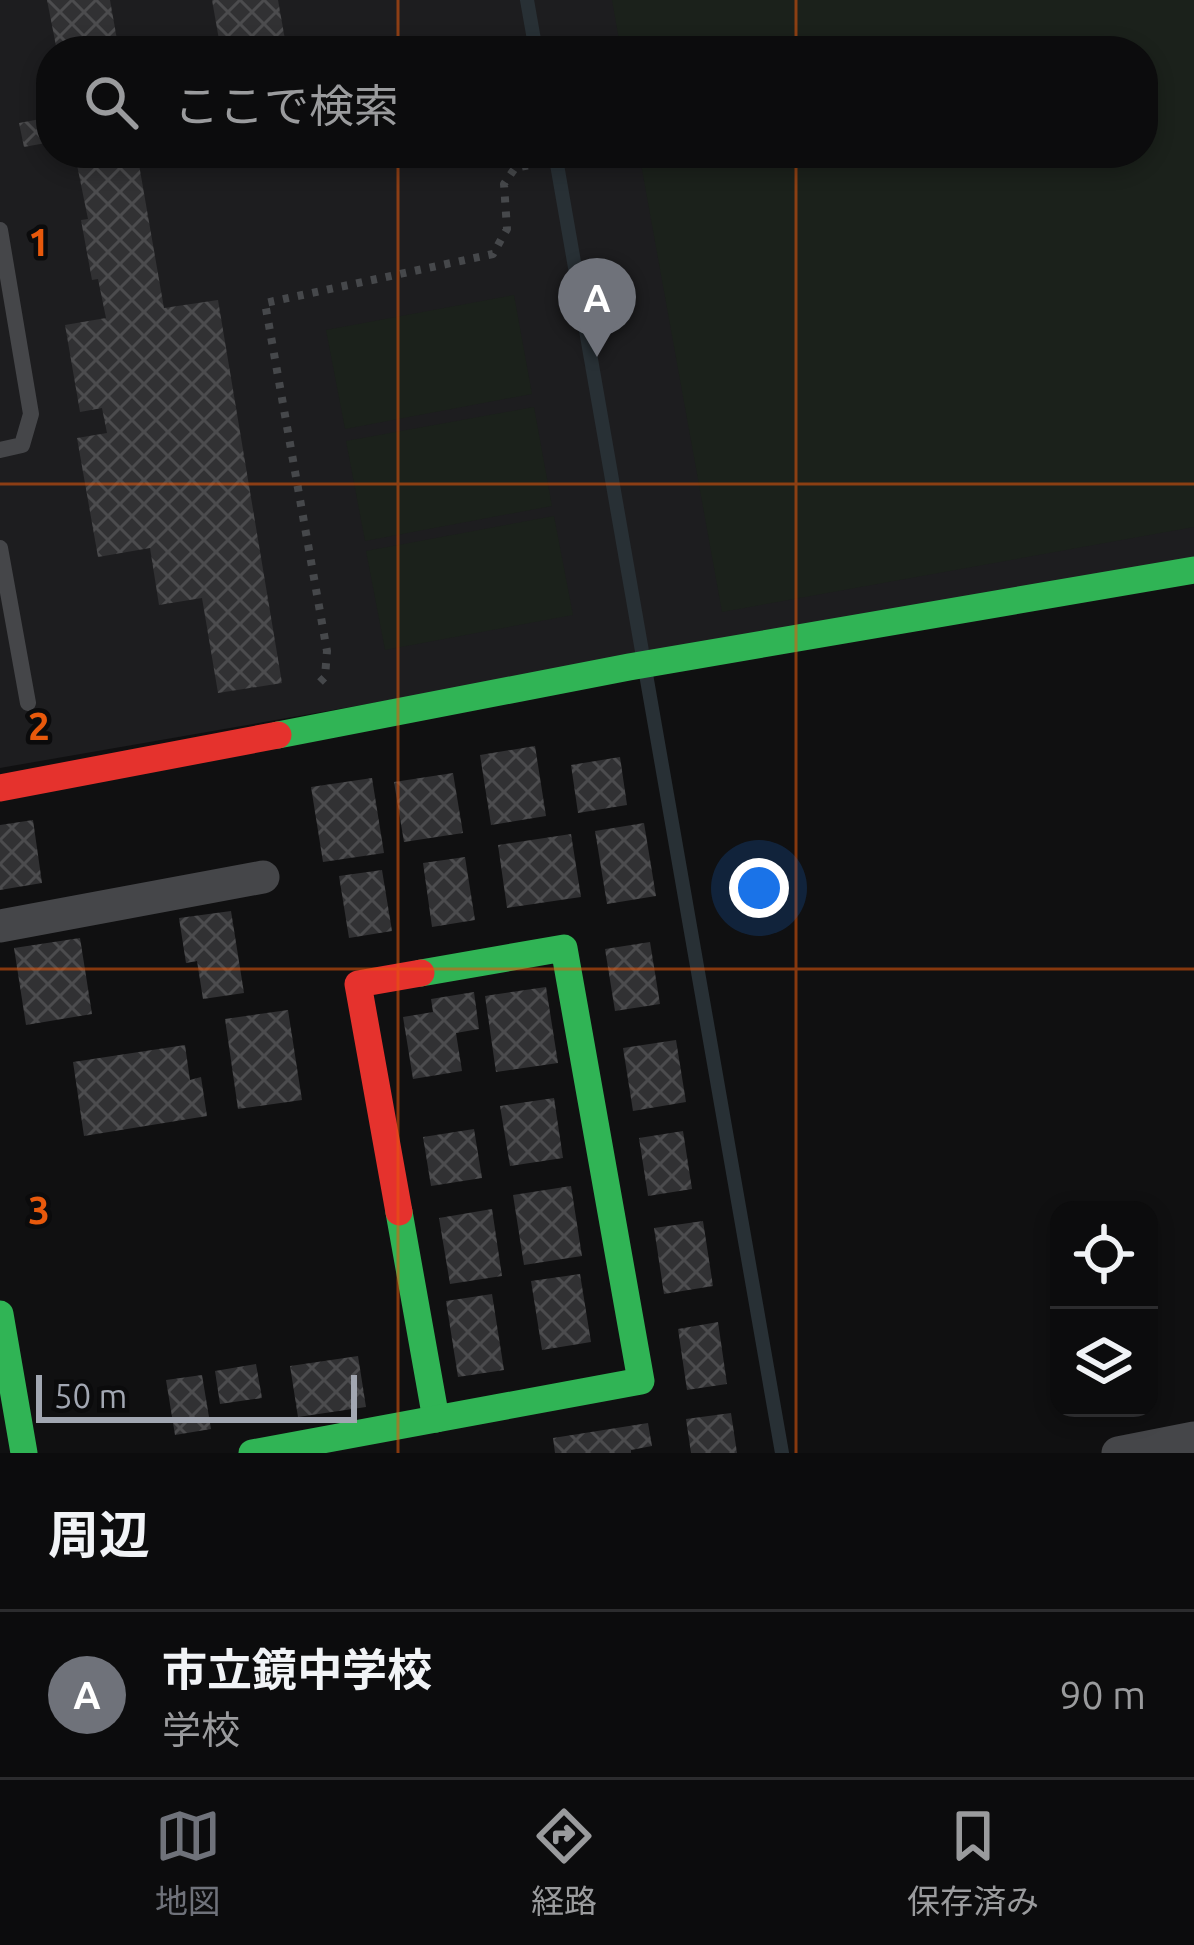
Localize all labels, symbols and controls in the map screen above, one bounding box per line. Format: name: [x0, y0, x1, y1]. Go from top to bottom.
search box: [36, 36, 1158, 168]
icon: search: [78, 69, 144, 135]
text: ここで検索: [174, 80, 399, 131]
text: 1: [28, 220, 50, 263]
pin: A: [558, 258, 636, 357]
text: 2: [28, 704, 50, 747]
your location: [729, 858, 789, 918]
text: 3: [28, 1188, 50, 1231]
map controls: [1050, 1201, 1158, 1417]
button: locate: [1050, 1201, 1158, 1309]
button: layers: [1050, 1309, 1158, 1417]
scale bar: [36, 1369, 357, 1422]
text: 50 m: [54, 1377, 127, 1414]
text: 周辺: [48, 1505, 150, 1563]
text: 市立鏡中学校: [162, 1644, 432, 1695]
text: A: [73, 1673, 101, 1716]
text: 90 m: [1059, 1673, 1146, 1716]
text: 学校: [162, 1708, 240, 1751]
tab: 地図: [155, 1803, 221, 1923]
tab: 経路: [531, 1803, 597, 1923]
tab: 保存済み: [907, 1803, 1039, 1923]

